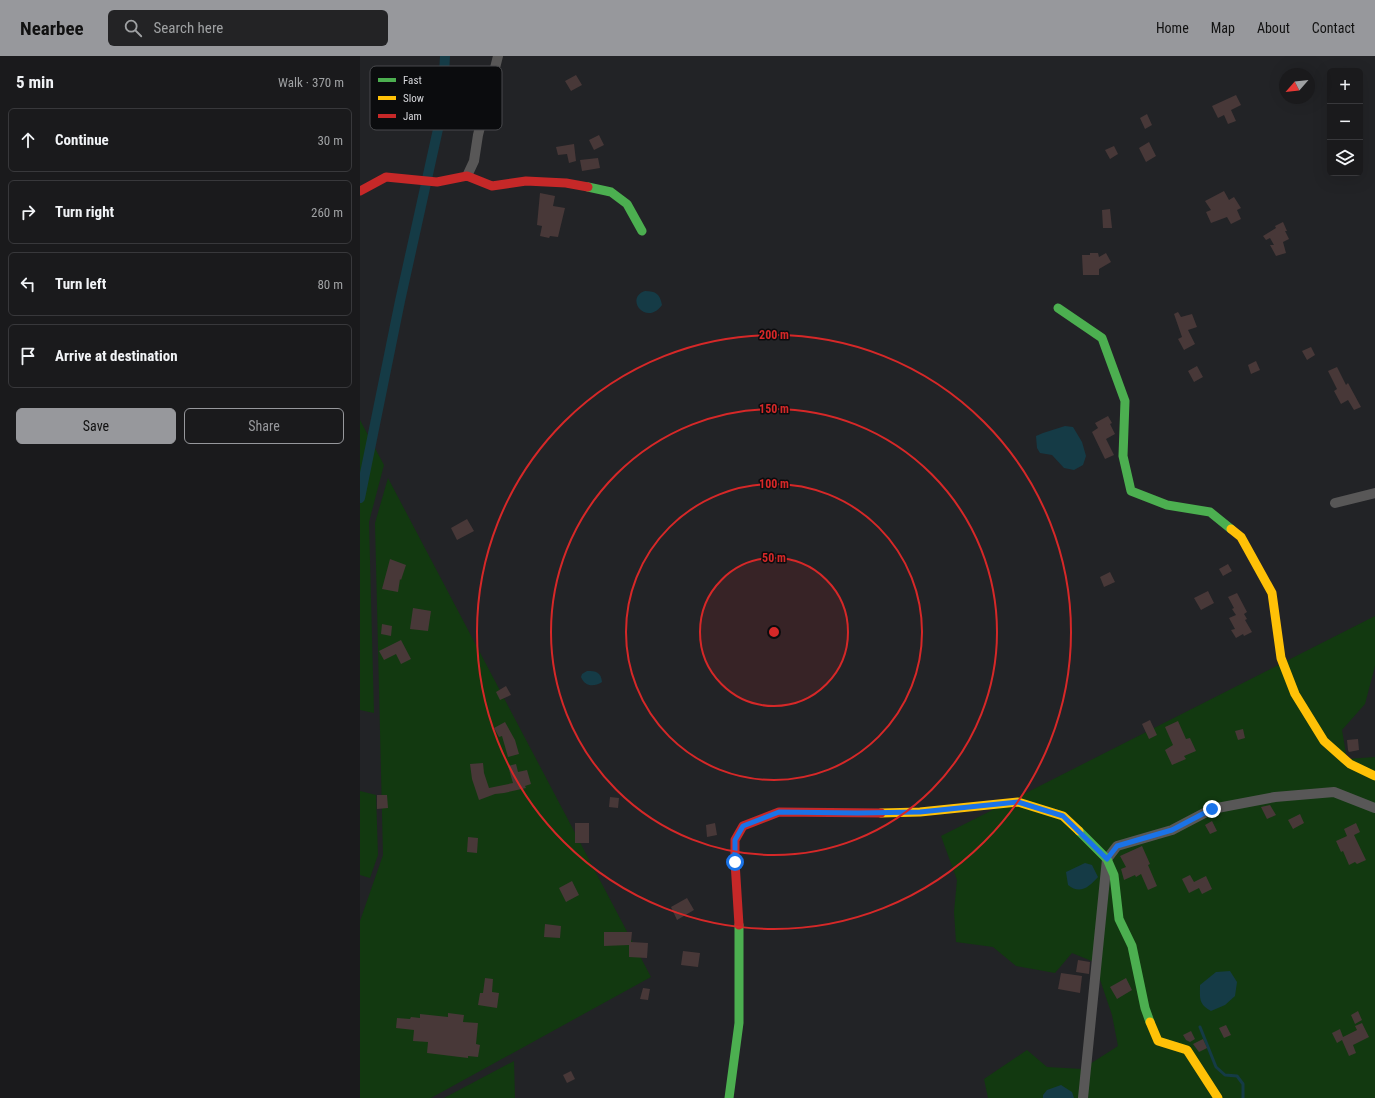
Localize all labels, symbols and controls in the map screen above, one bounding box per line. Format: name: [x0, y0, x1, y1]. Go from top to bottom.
search box: [108, 10, 388, 46]
text: Nearbee: [20, 17, 84, 40]
icon: search: [122, 17, 144, 39]
text: Search here: [154, 19, 223, 37]
text: Home: [1156, 20, 1189, 36]
text: Map: [1211, 20, 1235, 36]
text: About: [1257, 20, 1290, 36]
text: Contact: [1312, 20, 1355, 36]
legend: [370, 66, 502, 130]
north arrow: [1279, 68, 1315, 104]
map controls: [1327, 68, 1363, 176]
button: +: [1327, 68, 1363, 104]
text: 5 min: [16, 72, 54, 92]
text: Fast: [403, 74, 422, 87]
text: Walk · 370 m: [278, 75, 344, 90]
text: Slow: [403, 92, 424, 105]
button: −: [1327, 104, 1363, 140]
text: Jam: [403, 110, 422, 123]
icon: ahead: [17, 129, 39, 151]
text: Continue: [55, 131, 109, 149]
text: 30 m: [317, 133, 343, 148]
button: layers: [1327, 140, 1363, 176]
icon: right: [17, 201, 39, 223]
text: Turn right: [55, 203, 114, 221]
text: 260 m: [311, 205, 343, 220]
icon: left: [17, 273, 39, 295]
text: Turn left: [55, 275, 106, 293]
text: 80 m: [317, 277, 343, 292]
text: 200 m: [759, 328, 789, 342]
icon: arrive: [17, 345, 39, 367]
text: Arrive at destination: [55, 347, 178, 365]
text: 150 m: [759, 402, 789, 416]
button: Save: [16, 408, 176, 444]
button: Share: [184, 408, 344, 444]
text: 100 m: [759, 477, 789, 491]
text: 50 m: [762, 551, 786, 565]
centre of rings: [767, 625, 781, 639]
route end: [1203, 800, 1221, 818]
route start: [726, 853, 744, 871]

